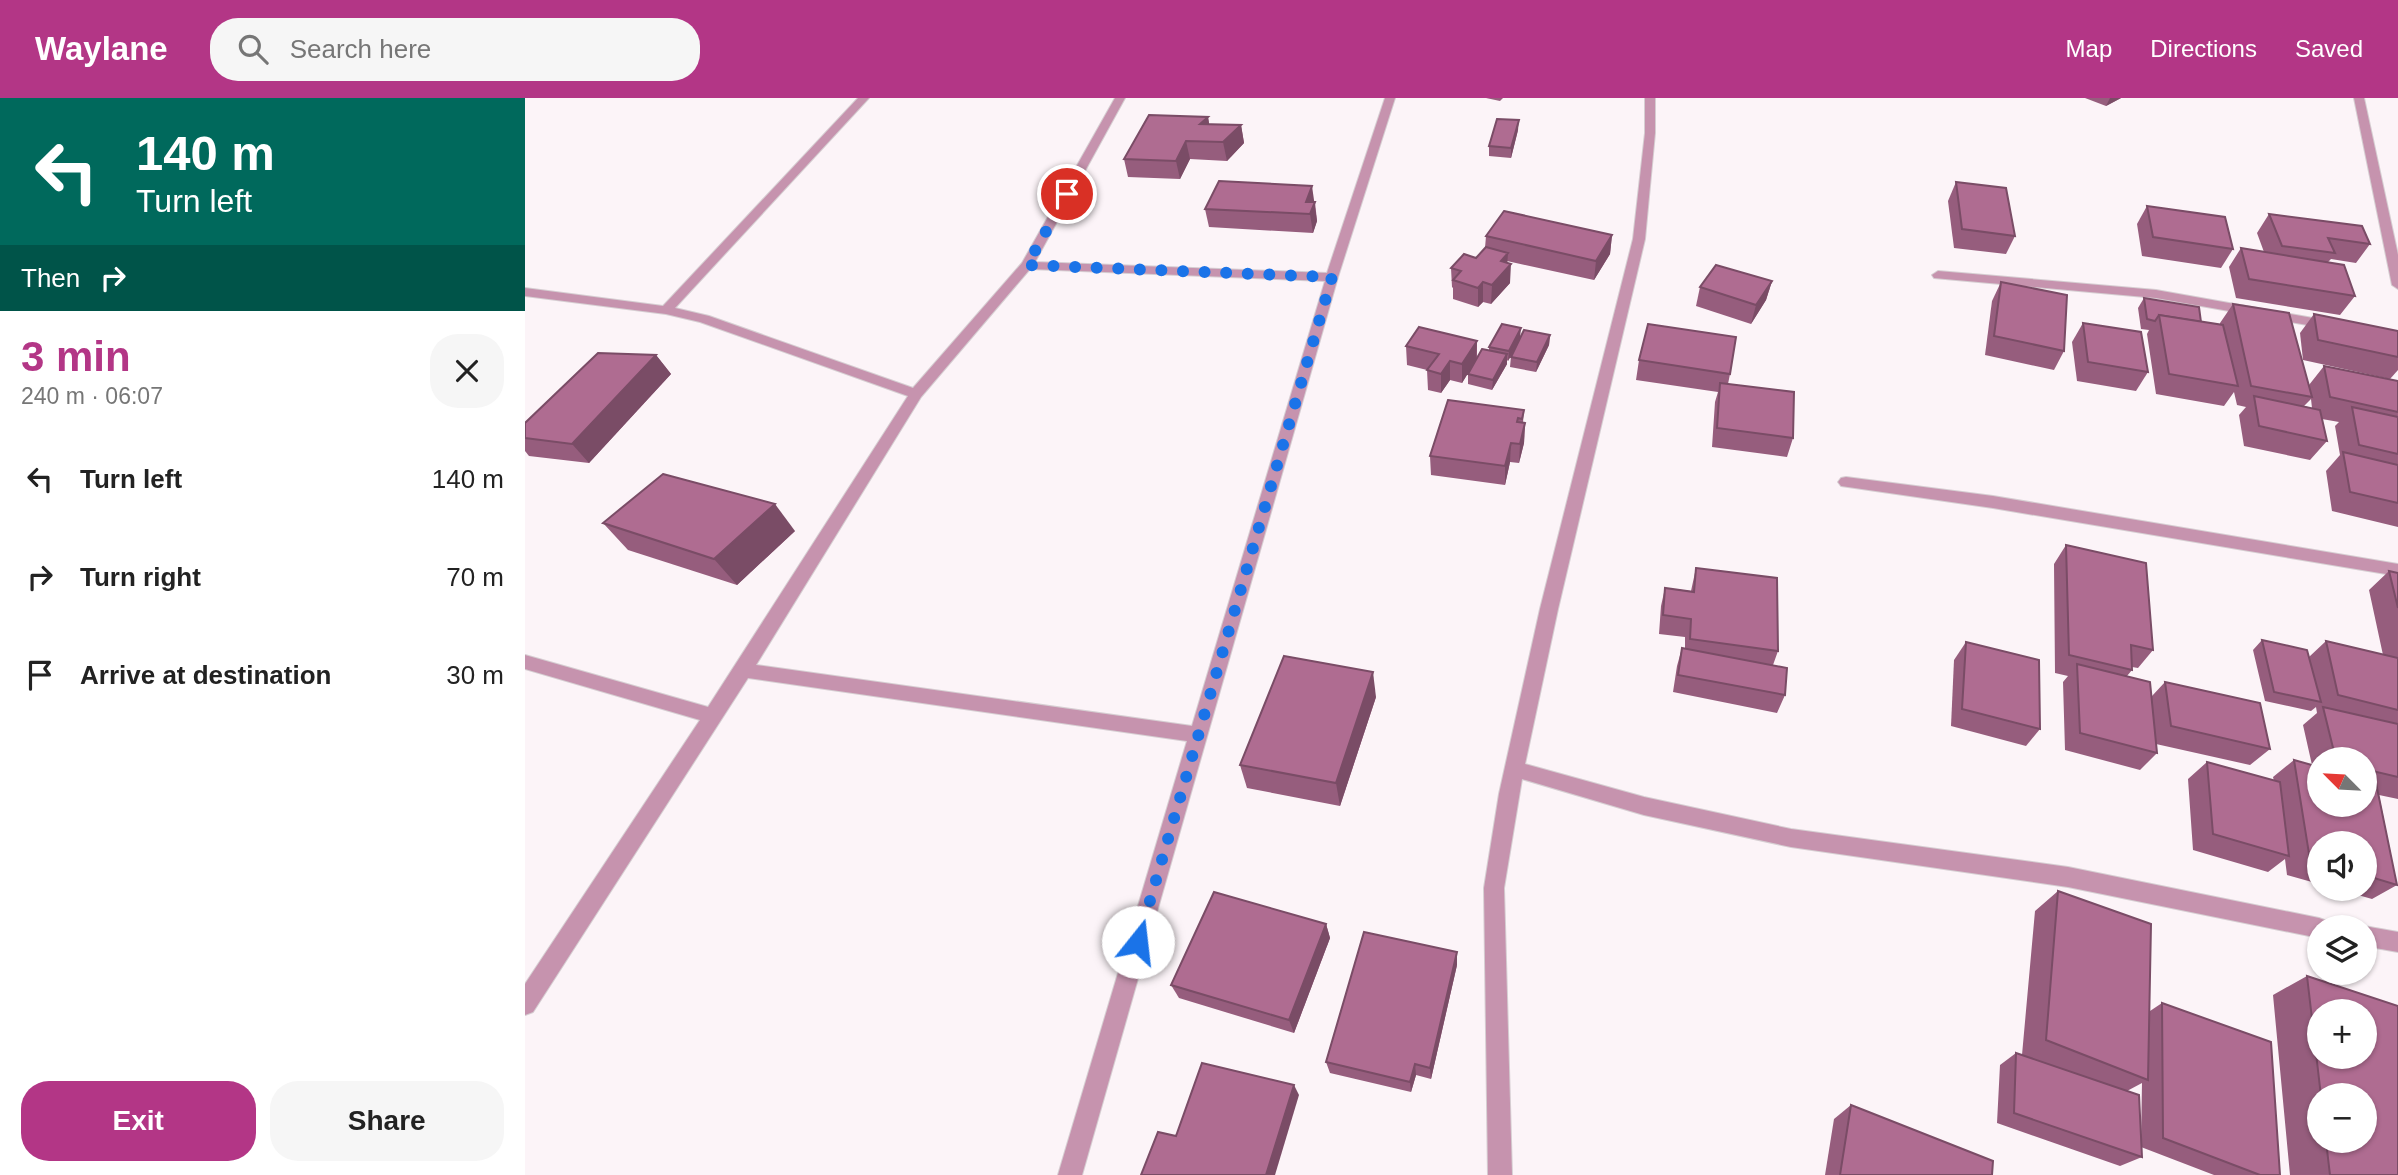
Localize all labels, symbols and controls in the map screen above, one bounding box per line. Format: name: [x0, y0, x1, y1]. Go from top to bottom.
search box: [210, 18, 700, 81]
text: Waylane: [35, 30, 168, 67]
icon: search: [234, 30, 272, 68]
text: Search here: [290, 34, 431, 64]
text: Map: [2066, 35, 2112, 62]
text: Directions: [2150, 35, 2257, 62]
text: Saved: [2295, 35, 2363, 62]
icon: left: [21, 126, 112, 217]
text: 140 m: [136, 126, 275, 180]
pin: [1037, 164, 1097, 224]
icon: arrive: [1048, 175, 1086, 213]
text: Turn left: [136, 183, 252, 219]
icon: right: [94, 259, 132, 297]
text: Then: [21, 263, 80, 293]
text: 3 min: [21, 333, 131, 380]
button: close: [430, 334, 504, 408]
text: 240 m · 06:07: [21, 383, 163, 409]
icon: left: [21, 460, 59, 498]
text: Turn left: [80, 464, 182, 494]
text: 140 m: [432, 464, 504, 494]
icon: right: [21, 558, 59, 596]
text: Turn right: [80, 562, 201, 592]
text: 70 m: [446, 562, 504, 592]
icon: arrive: [21, 656, 59, 694]
text: Arrive at destination: [80, 660, 331, 690]
text: 30 m: [446, 660, 504, 690]
north arrow: [2307, 747, 2377, 817]
map controls: [2307, 747, 2377, 1153]
button: sound: [2307, 831, 2377, 901]
position arrow: [1101, 905, 1175, 979]
button: layers: [2307, 915, 2377, 985]
button: +: [2307, 999, 2377, 1069]
button: Exit: [21, 1081, 256, 1161]
button: Share: [270, 1081, 504, 1161]
button: −: [2307, 1083, 2377, 1153]

